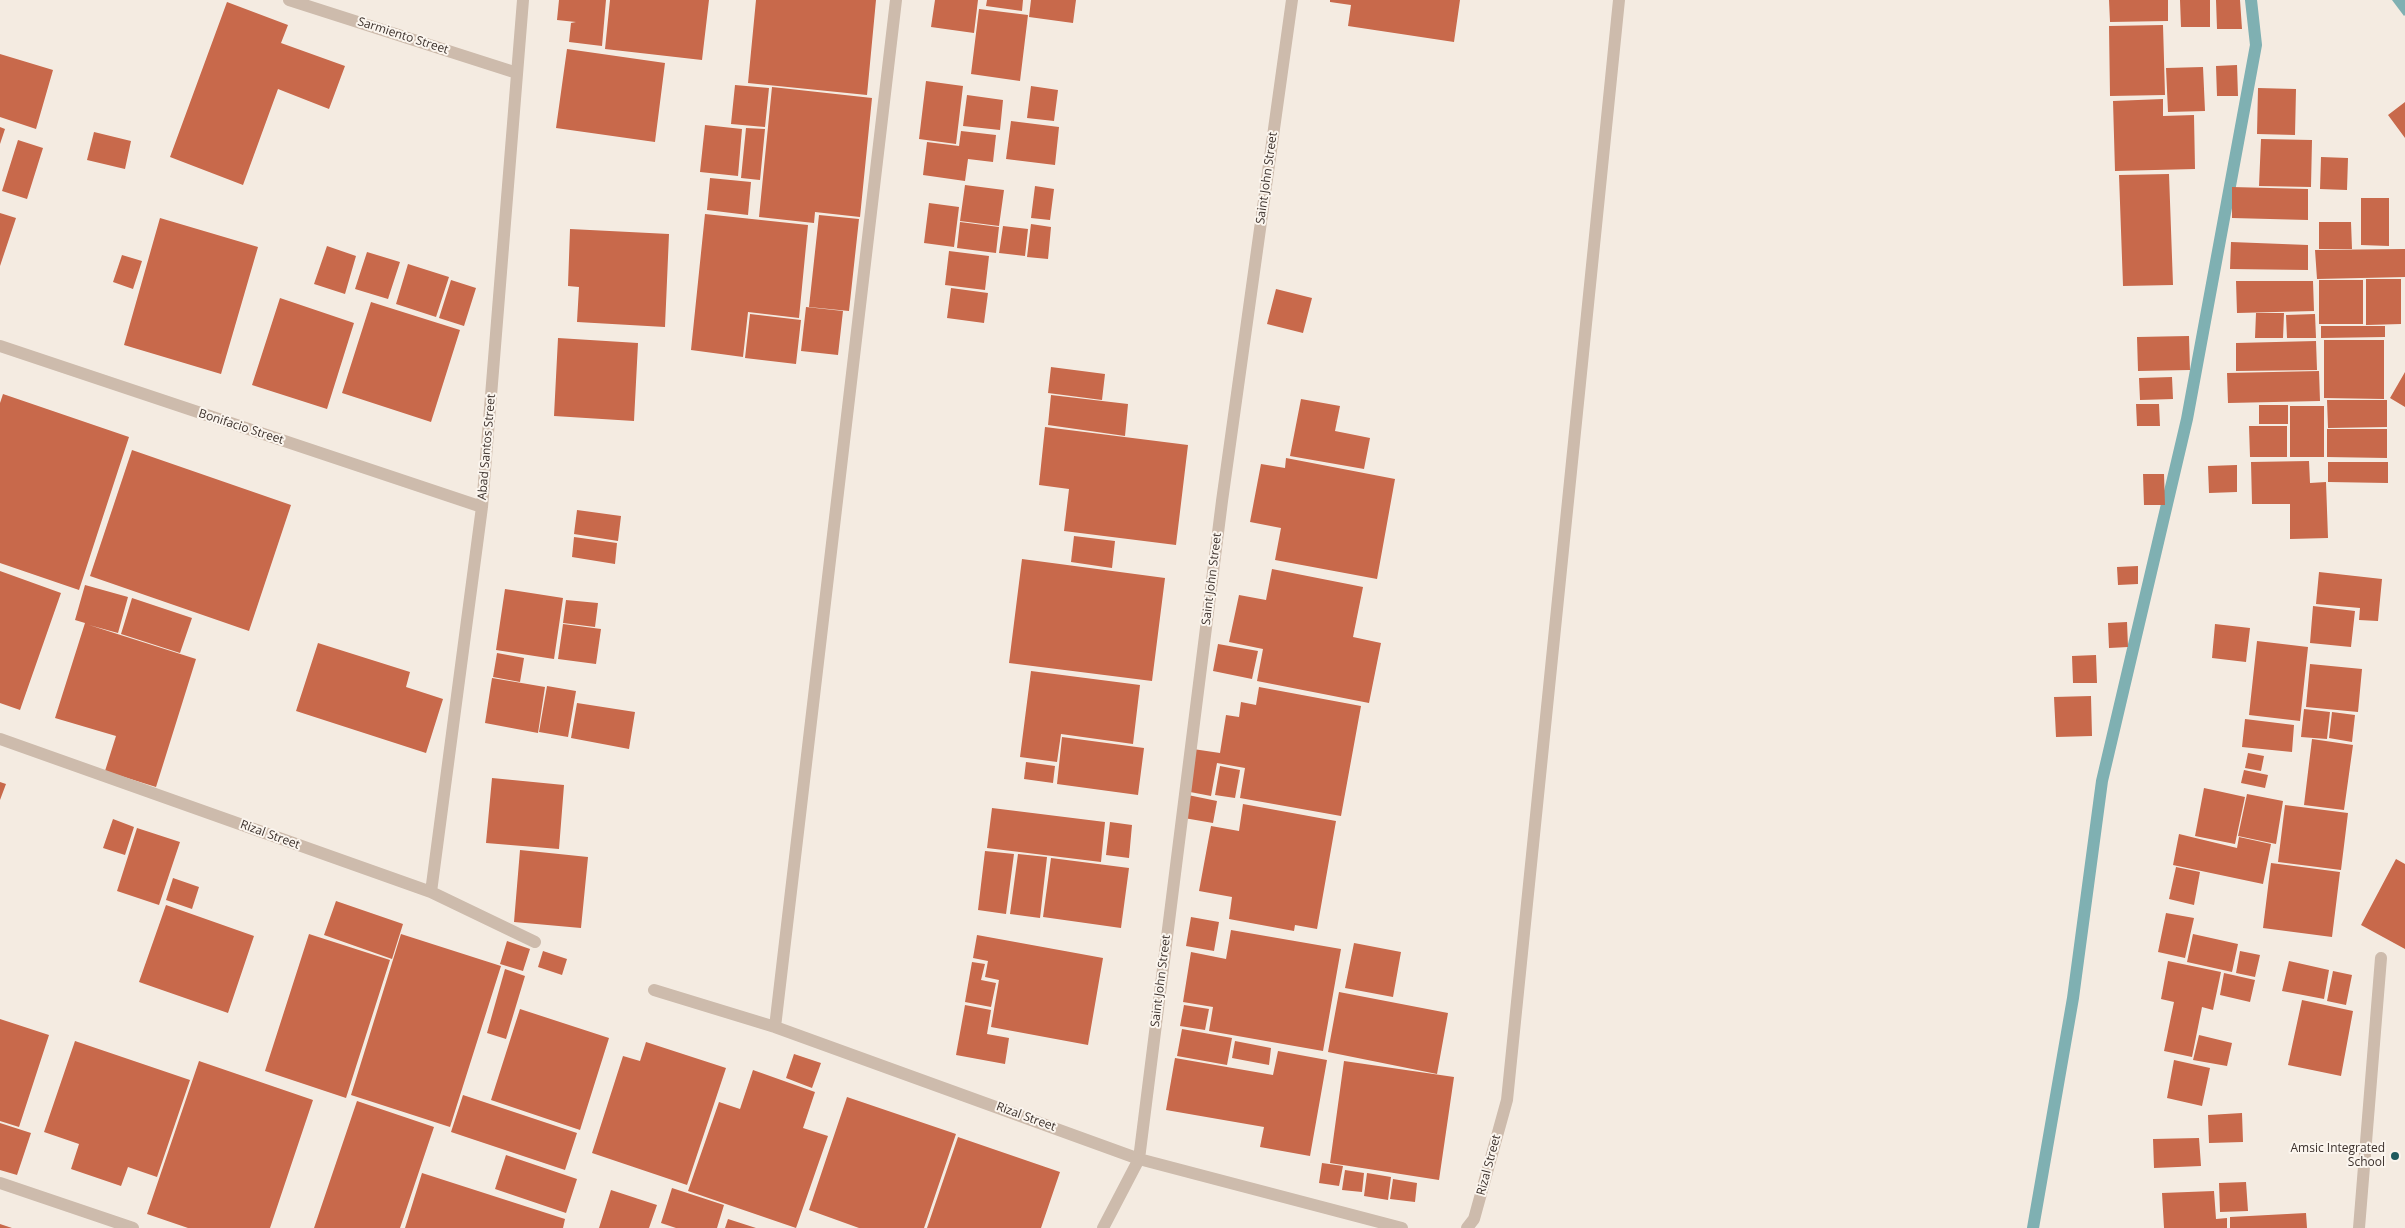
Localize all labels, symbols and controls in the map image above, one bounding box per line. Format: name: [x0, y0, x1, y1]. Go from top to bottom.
street label: Sarmiento Street: [356, 15, 450, 57]
street label: Saint John Street: [1253, 131, 1281, 225]
street label: Abad Santos Street: [475, 393, 499, 501]
street label: Bonifacio Street: [197, 406, 285, 448]
street label: Saint John Street: [1199, 532, 1225, 626]
street label: Rizal Street: [238, 818, 302, 852]
street label: Saint John Street: [1148, 934, 1174, 1028]
street label: Rizal Street: [994, 1100, 1058, 1134]
street label: Rizal Street: [1474, 1133, 1504, 1197]
place label: Amsic Integrated School: [2291, 1142, 2385, 1170]
marker: Amsic Integrated School: [2389, 1150, 2401, 1162]

